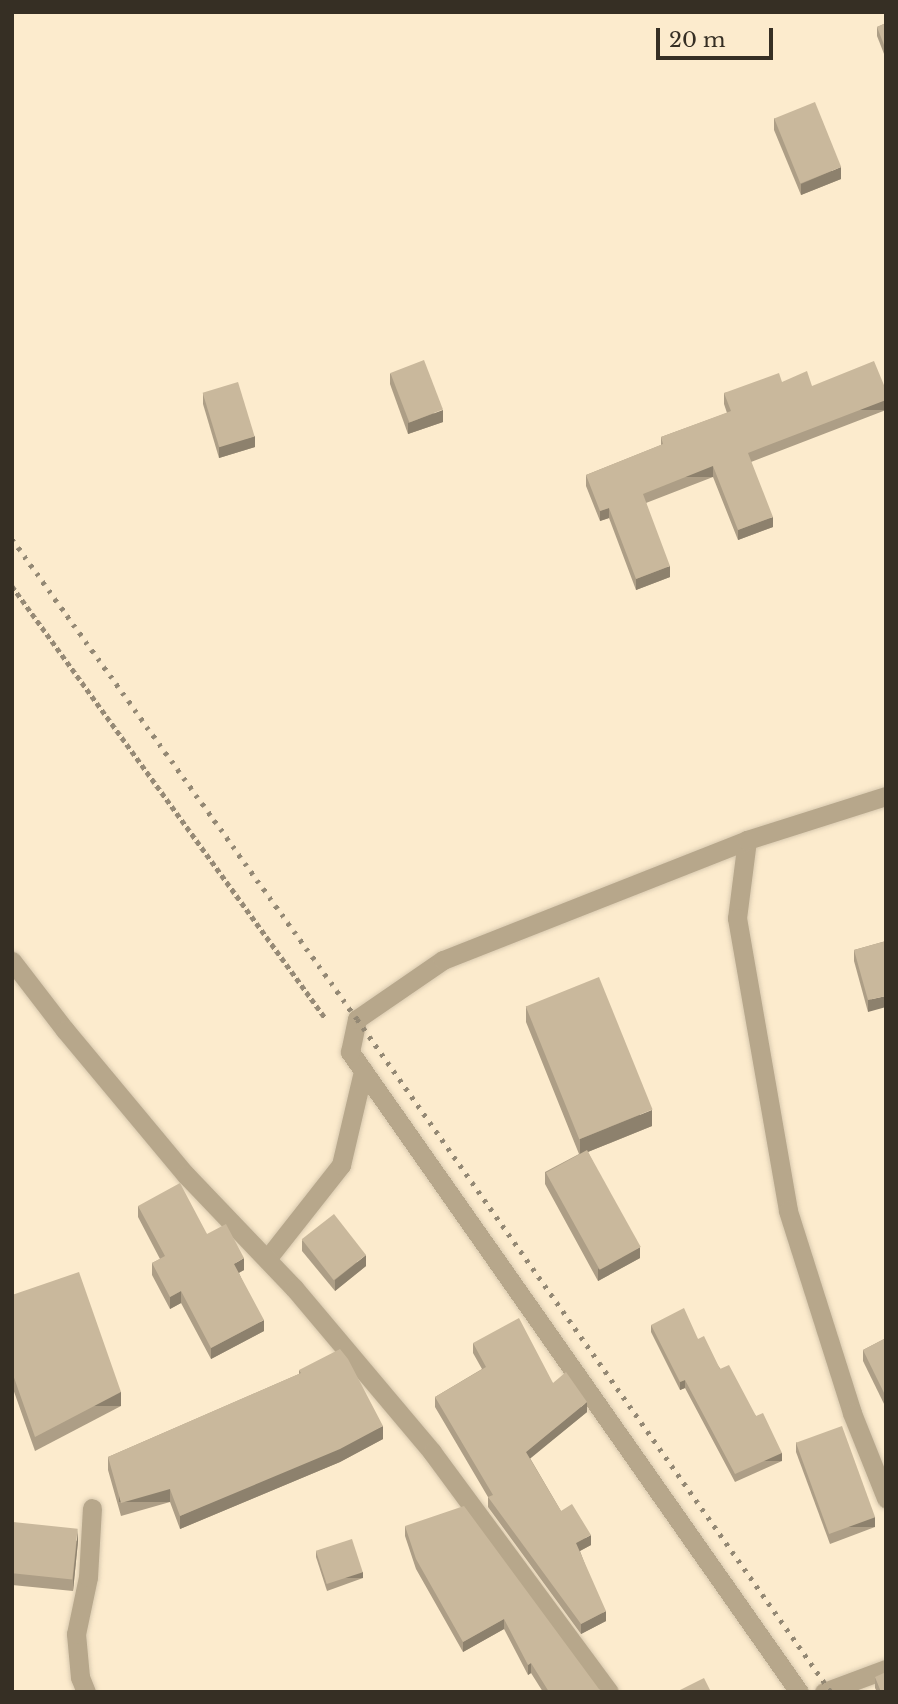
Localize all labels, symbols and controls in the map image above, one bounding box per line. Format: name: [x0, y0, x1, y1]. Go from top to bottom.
scale bar: [660, 14, 777, 58]
text: 20 m: [669, 27, 726, 53]

